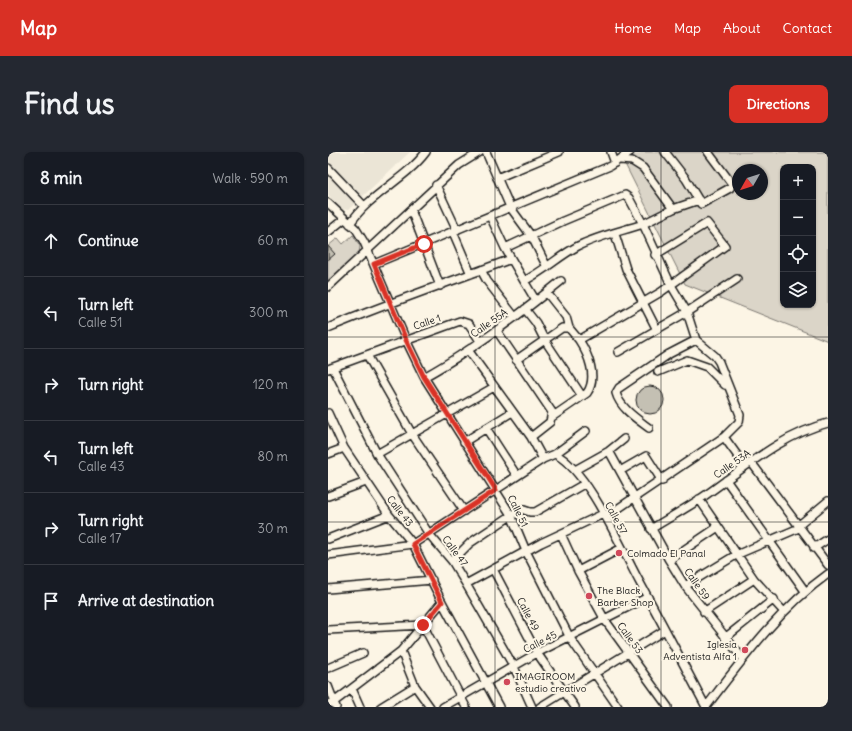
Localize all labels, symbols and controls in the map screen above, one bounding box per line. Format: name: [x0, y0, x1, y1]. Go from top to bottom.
text: Map: [20, 16, 57, 40]
text: Home: [614, 19, 652, 37]
text: Map: [674, 19, 701, 37]
text: About: [723, 19, 761, 37]
text: Contact: [783, 19, 832, 37]
button: Directions: [729, 85, 828, 123]
text: Find us: [24, 86, 115, 122]
north arrow: [732, 164, 768, 200]
map controls: [780, 164, 816, 308]
button: +: [780, 164, 816, 200]
text: 8 min: [40, 167, 82, 189]
text: Walk · 590 m: [213, 170, 288, 187]
button: −: [780, 200, 816, 236]
icon: ahead: [40, 230, 62, 252]
text: Continue: [78, 231, 139, 250]
text: 60 m: [257, 232, 288, 249]
route start: [415, 235, 433, 253]
button: locate: [780, 236, 816, 272]
button: layers: [780, 272, 816, 308]
text: Turn left: [78, 295, 133, 314]
icon: left: [40, 302, 62, 324]
text: 300 m: [249, 304, 288, 321]
street label: Calle 55A: [468, 305, 511, 340]
street label: Calle 1: [411, 311, 443, 333]
text: Calle 51: [78, 314, 122, 331]
icon: right: [40, 374, 62, 396]
text: Turn right: [78, 375, 143, 394]
text: 120 m: [253, 376, 288, 393]
text: Turn left: [78, 439, 133, 458]
icon: left: [40, 446, 62, 468]
street label: Calle 53A: [711, 446, 754, 481]
text: 80 m: [257, 448, 288, 465]
text: Calle 43: [78, 458, 125, 475]
street label: Calle 43: [384, 493, 416, 529]
street label: Calle 51: [505, 493, 531, 529]
street label: Calle 57: [602, 499, 630, 537]
text: Turn right: [78, 511, 143, 530]
icon: right: [40, 518, 62, 540]
text: 30 m: [258, 520, 288, 537]
text: Calle 17: [78, 530, 121, 547]
street label: Calle 47: [439, 533, 471, 569]
place label: Colmado El Panal: [627, 547, 705, 560]
marker: Colmado El Panal: [614, 548, 624, 558]
street label: Calle 59: [681, 566, 713, 603]
place label: The Black Barber Shop: [597, 584, 654, 609]
icon: arrive: [40, 590, 62, 612]
text: Arrive at destination: [78, 591, 214, 610]
marker: The Black Barber Shop: [584, 591, 594, 601]
street label: Calle 49: [514, 595, 542, 633]
route end: [414, 616, 432, 634]
street label: Calle 53: [614, 620, 646, 657]
street label: Calle 45: [521, 628, 559, 656]
place label: Iglesia Adventista Alfa 1: [663, 638, 737, 663]
marker: Iglesia Adventista Alfa 1: [740, 645, 750, 655]
place label: IMAGIROOM estudio creativo: [515, 670, 587, 695]
marker: IMAGIROOM estudio creativo: [502, 677, 512, 687]

